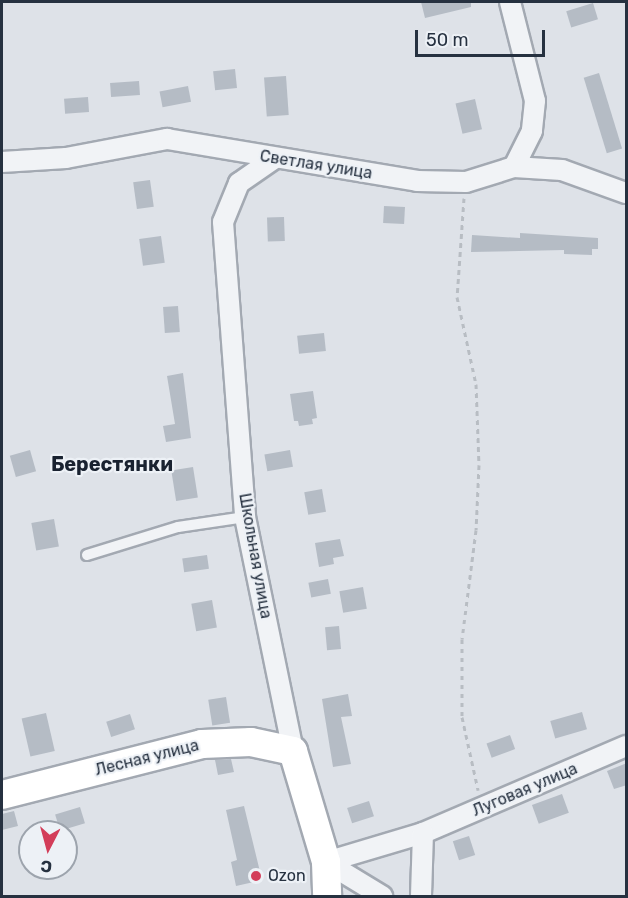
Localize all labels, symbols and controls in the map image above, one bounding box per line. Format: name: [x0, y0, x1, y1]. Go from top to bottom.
scale bar: [418, 18, 548, 56]
text: 50 m: [426, 29, 469, 51]
street label: Светлая улица: [258, 147, 374, 183]
district label: Берестянки: [51, 452, 173, 476]
street label: Школьная улица: [235, 492, 275, 620]
street label: Лесная улица: [93, 736, 201, 780]
street label: Луговая улица: [470, 759, 580, 821]
north arrow: [18, 820, 78, 880]
text: С: [40, 856, 53, 876]
place label: Ozon: [268, 866, 306, 886]
marker: Ozon: [249, 869, 263, 883]

